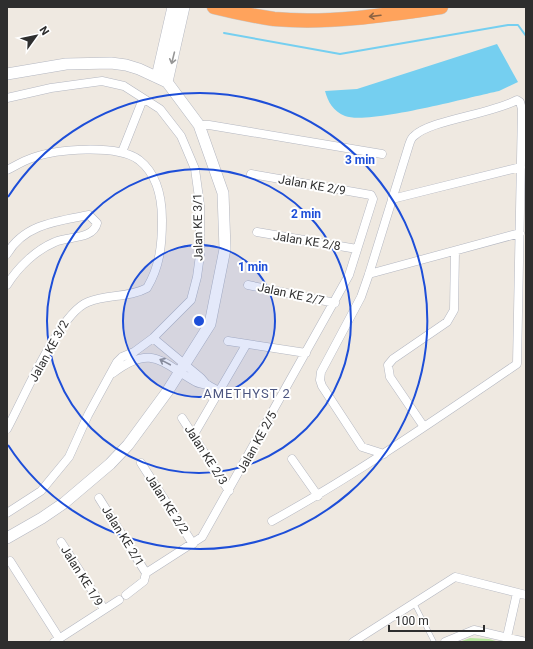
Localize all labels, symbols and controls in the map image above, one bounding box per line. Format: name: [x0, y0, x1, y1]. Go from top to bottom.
one-way arrow: [369, 12, 382, 19]
north arrow: [16, 16, 56, 56]
text: N: [36, 24, 52, 38]
one-way arrow: [168, 51, 176, 64]
text: 3 min: [345, 153, 375, 167]
street label: Jalan KE 2/9: [277, 172, 347, 198]
street label: Jalan KE 3/1: [190, 193, 206, 261]
text: 2 min: [291, 207, 321, 221]
street label: Jalan KE 2/8: [272, 229, 342, 253]
text: 1 min: [238, 260, 268, 274]
street label: Jalan KE 2/7: [256, 280, 326, 308]
centre of rings: [192, 314, 206, 328]
street label: Jalan KE 3/2: [26, 318, 72, 384]
one-way arrow: [159, 358, 171, 366]
district label: AMETHYST 2: [203, 386, 291, 401]
street label: Jalan KE 2/5: [234, 409, 280, 475]
street label: Jalan KE 2/3: [182, 423, 230, 487]
street label: Jalan KE 2/2: [143, 472, 192, 537]
street label: Jalan KE 2/1: [99, 503, 147, 569]
street label: Jalan KE 1/9: [58, 543, 106, 609]
scale bar: [389, 607, 484, 633]
text: 100 m: [395, 614, 429, 628]

